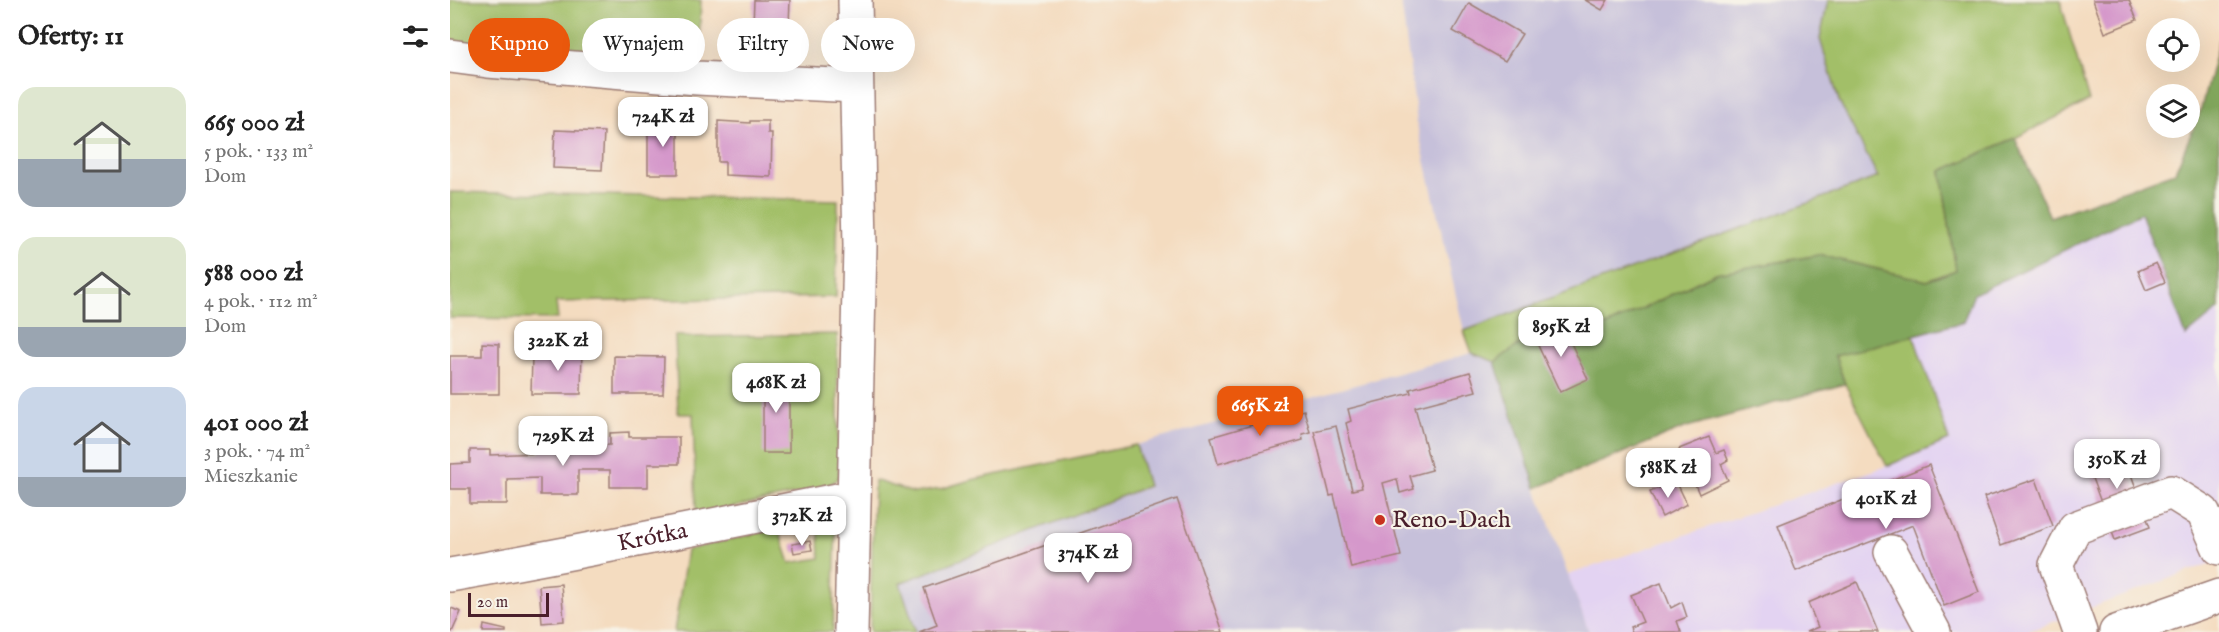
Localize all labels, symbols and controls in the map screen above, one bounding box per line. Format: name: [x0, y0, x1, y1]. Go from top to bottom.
chip: Kupno: [468, 18, 570, 72]
chip: Wynajem: [582, 18, 705, 72]
chip: Filtry: [717, 18, 809, 72]
chip: Nowe: [821, 18, 915, 72]
map controls: [2146, 18, 2200, 138]
button: locate: [2146, 18, 2200, 72]
text: Oferty: 11: [18, 20, 124, 53]
icon: filters: [399, 20, 432, 53]
button: layers: [2146, 84, 2200, 138]
pin: 724K zł: [608, 97, 718, 148]
text: 724K zł: [632, 104, 694, 129]
text: 665 000 zł: [204, 106, 304, 139]
icon: home: [66, 111, 138, 183]
text: 5 pok. · 133 m²: [204, 139, 313, 164]
text: Dom: [204, 164, 246, 189]
text: 588 000 zł: [204, 256, 303, 289]
icon: home: [66, 261, 138, 333]
text: 4 pok. · 112 m²: [204, 289, 318, 314]
pin: 895K zł: [1506, 307, 1616, 358]
text: Dom: [204, 314, 246, 339]
text: 895K zł: [1532, 314, 1590, 339]
pin: 322K zł: [503, 321, 613, 372]
text: 322K zł: [528, 328, 588, 353]
pin: 468K zł: [721, 363, 831, 414]
text: 468K zł: [746, 370, 806, 395]
pin: 665K zł: [1205, 386, 1315, 437]
text: 665K zł: [1231, 393, 1289, 418]
text: 401 000 zł: [204, 406, 308, 439]
icon: home: [66, 411, 138, 483]
pin: 729K zł: [508, 416, 618, 467]
text: 729K zł: [532, 423, 594, 448]
text: 3 pok. · 74 m²: [204, 439, 310, 464]
pin: 350K zł: [2062, 439, 2172, 490]
text: 350K zł: [2088, 446, 2146, 471]
pin: 588K zł: [1613, 448, 1723, 499]
text: 588K zł: [1640, 455, 1696, 480]
text: Mieszkanie: [204, 464, 298, 489]
pin: 401K zł: [1831, 479, 1941, 530]
text: 401K zł: [1856, 486, 1916, 511]
pin: 372K zł: [747, 496, 857, 547]
text: 372K zł: [772, 503, 832, 528]
place label: Reno-Dach: [1392, 505, 1511, 536]
marker: Reno-Dach: [1373, 513, 1387, 527]
street label: Krótka: [615, 515, 691, 559]
pin: 374K zł: [1033, 533, 1143, 584]
text: 374K zł: [1058, 540, 1118, 565]
scale bar: [468, 590, 549, 618]
text: 20 m: [477, 593, 508, 613]

